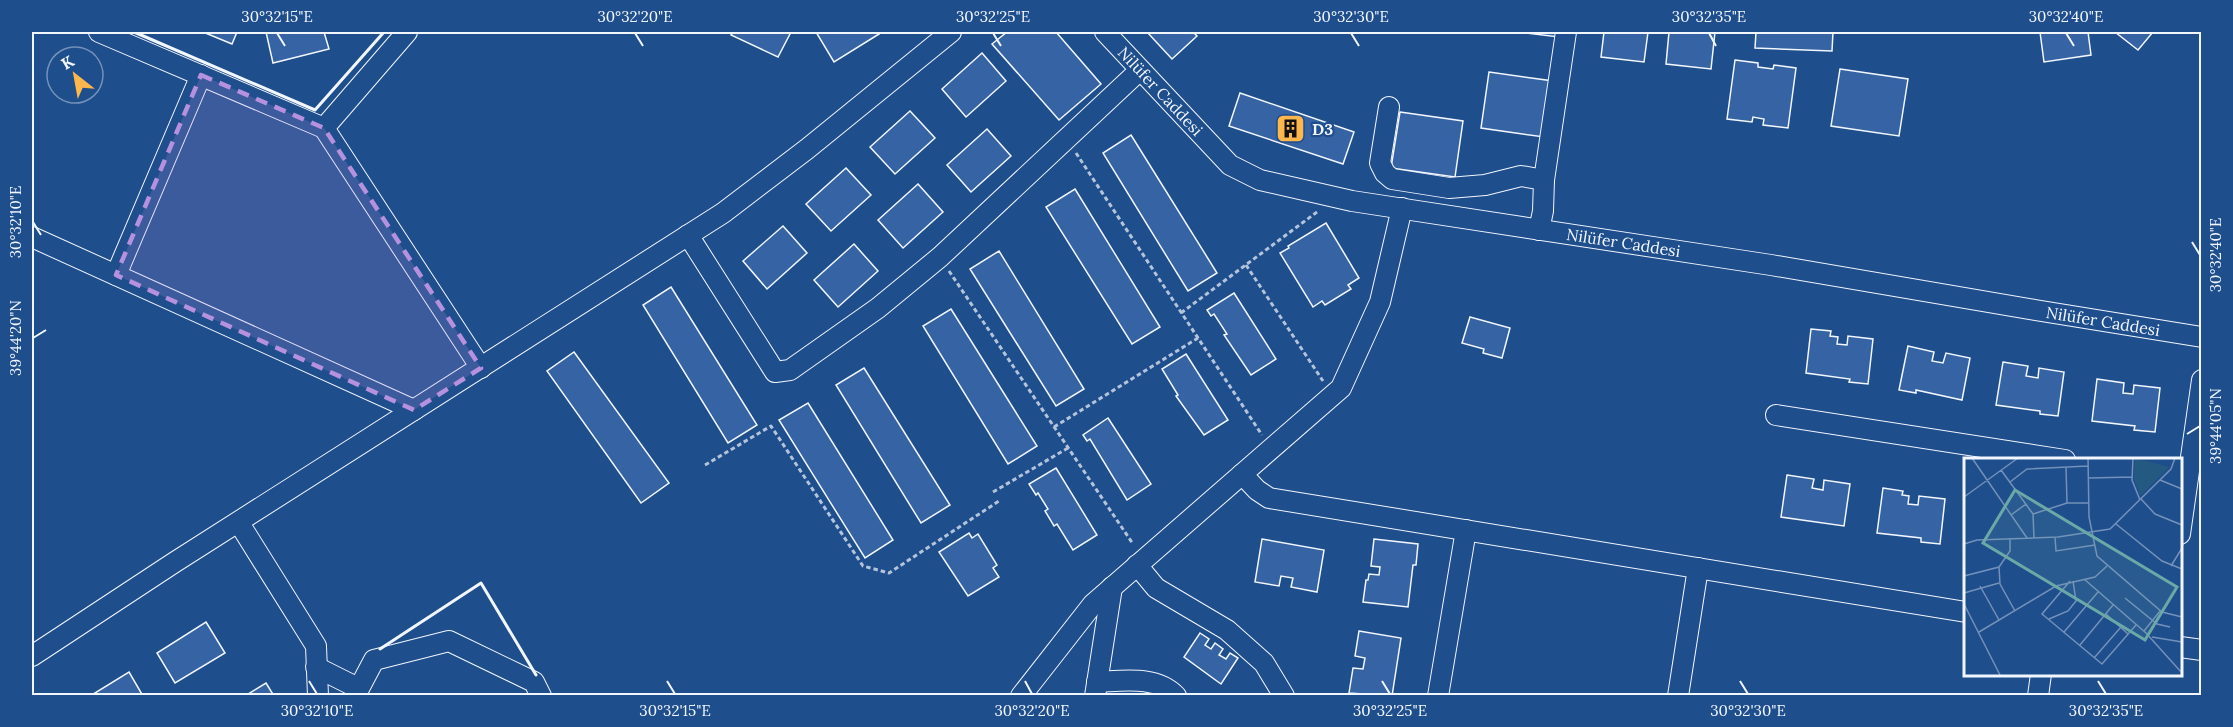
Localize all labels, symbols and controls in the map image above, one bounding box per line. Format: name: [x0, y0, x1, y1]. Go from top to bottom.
text: 30°32'15"E: [241, 7, 313, 26]
text: 30°32'20"E: [597, 7, 673, 26]
text: 30°32'25"E: [956, 7, 1030, 26]
text: 30°32'30"E: [1313, 7, 1389, 26]
text: 30°32'35"E: [1672, 7, 1746, 26]
text: 30°32'40"E: [2029, 7, 2103, 26]
street label: Nilüfer Caddesi: [1114, 42, 1207, 140]
north arrow: [45, 45, 105, 105]
text: K: [57, 50, 78, 74]
building icon: D3: [1275, 113, 1307, 145]
place label: D3: [1312, 119, 1333, 139]
text: 30°32'10"E: [6, 186, 25, 258]
text: 30°32'40"E: [2206, 218, 2225, 292]
street label: Nilüfer Caddesi: [1565, 224, 1682, 261]
text: 39°44'20"N: [6, 300, 25, 376]
street label: Nilüfer Caddesi: [2045, 302, 2161, 340]
text: 39°44'05"N: [2206, 388, 2225, 464]
inset map: [1964, 458, 2182, 676]
text: 30°32'10"E: [281, 701, 353, 720]
text: 30°32'15"E: [639, 701, 711, 720]
text: 30°32'20"E: [994, 701, 1070, 720]
text: 30°32'25"E: [1353, 701, 1427, 720]
text: 30°32'30"E: [1710, 701, 1786, 720]
text: 30°32'35"E: [2069, 701, 2143, 720]

